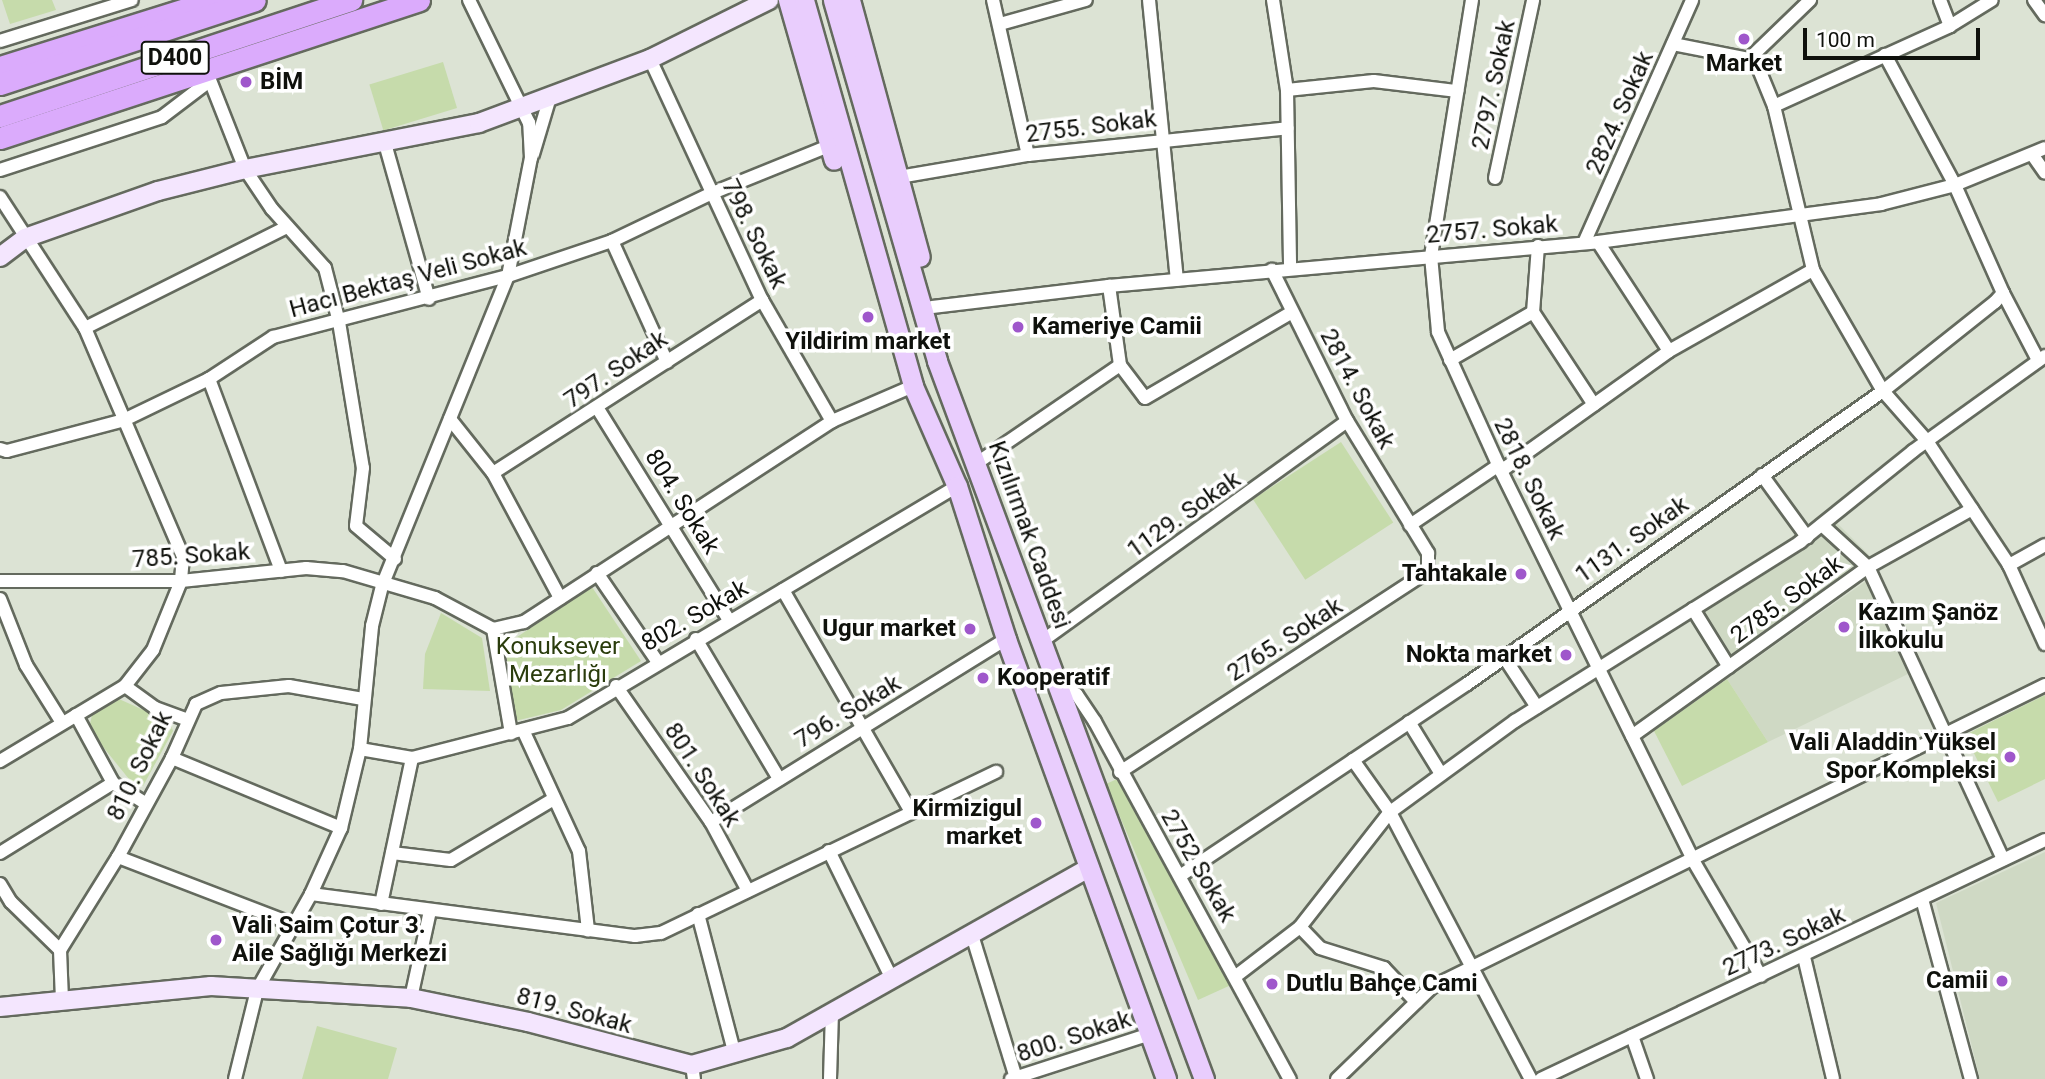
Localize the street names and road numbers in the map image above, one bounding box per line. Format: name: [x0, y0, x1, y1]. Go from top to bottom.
street label: 2797. Sokak: [1466, 18, 1522, 152]
road number: D400: [140, 39, 210, 78]
street label: 2824. Sokak: [1580, 47, 1660, 179]
street label: 2755. Sokak: [1024, 105, 1158, 149]
street label: 798. Sokak: [715, 175, 793, 293]
street label: 2757. Sokak: [1425, 210, 1559, 250]
street label: Hacı Bektaş Veli Sokak: [286, 233, 530, 325]
street label: 2814. Sokak: [1313, 324, 1401, 454]
street label: 797. Sokak: [559, 325, 673, 415]
street label: 2818. Sokak: [1487, 414, 1571, 544]
street label: Kızılırmak Caddesi: [982, 437, 1076, 633]
street label: 804. Sokak: [639, 444, 725, 560]
street label: 1129. Sokak: [1122, 465, 1246, 565]
street label: 1131. Sokak: [1570, 490, 1694, 590]
street label: 785. Sokak: [131, 538, 251, 574]
street label: 2785. Sokak: [1725, 550, 1849, 650]
street label: 802. Sokak: [637, 574, 753, 658]
street label: 2765. Sokak: [1222, 592, 1348, 688]
street label: 796. Sokak: [790, 669, 906, 755]
street label: 810. Sokak: [101, 707, 179, 825]
street label: 801. Sokak: [658, 718, 746, 832]
street label: 2752 Sokak: [1154, 805, 1242, 927]
street label: 2773. Sokak: [1718, 901, 1850, 983]
street label: 819. Sokak: [513, 982, 635, 1040]
street label: 800. Sokak: [1013, 1005, 1135, 1069]

